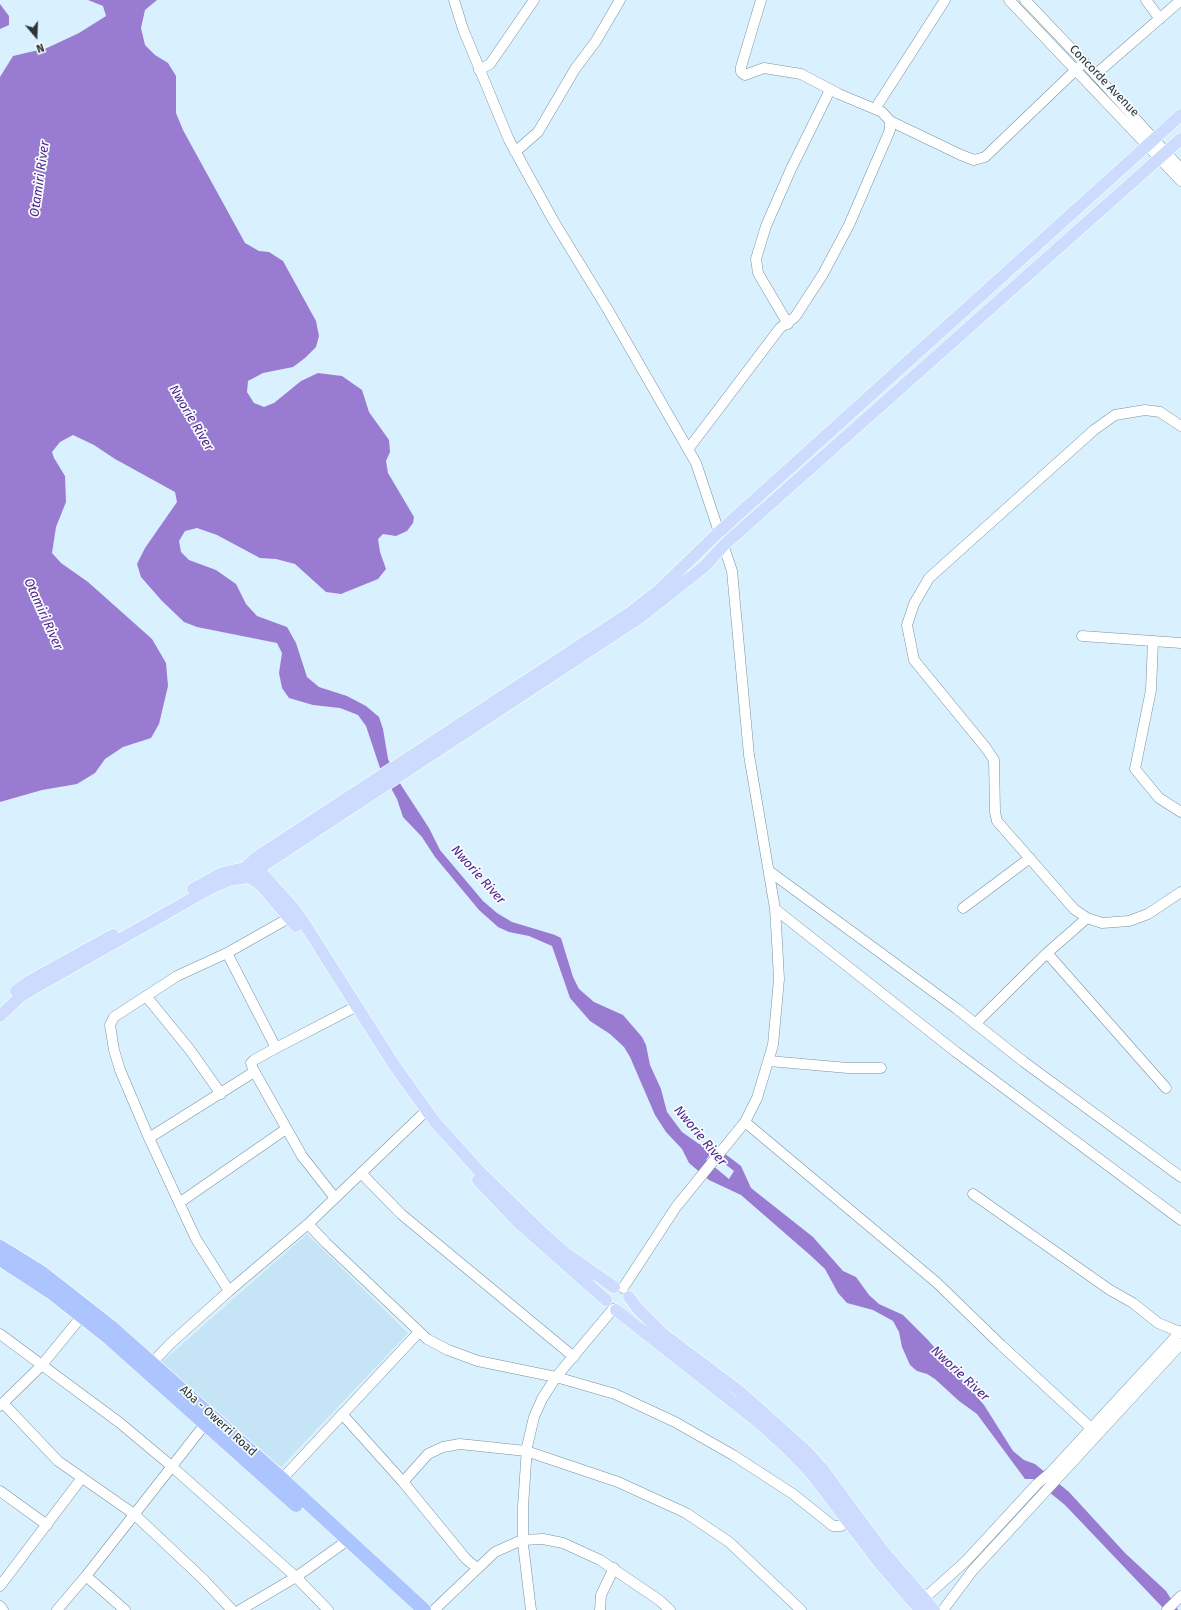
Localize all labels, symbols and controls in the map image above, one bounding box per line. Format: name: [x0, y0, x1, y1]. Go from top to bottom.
north arrow: [16, 16, 56, 56]
text: N: [35, 40, 46, 55]
street label: Concorde Avenue: [1066, 42, 1142, 120]
water label: Otamiri River: [27, 140, 53, 218]
water label: Nworie River: [165, 382, 217, 454]
water label: Otamiri River: [20, 576, 66, 652]
water label: Nworie River: [448, 842, 508, 908]
water label: Nworie River: [670, 1103, 730, 1169]
water label: Nworie River: [928, 1343, 992, 1405]
street label: Aba - Owerri Road: [177, 1383, 259, 1459]

